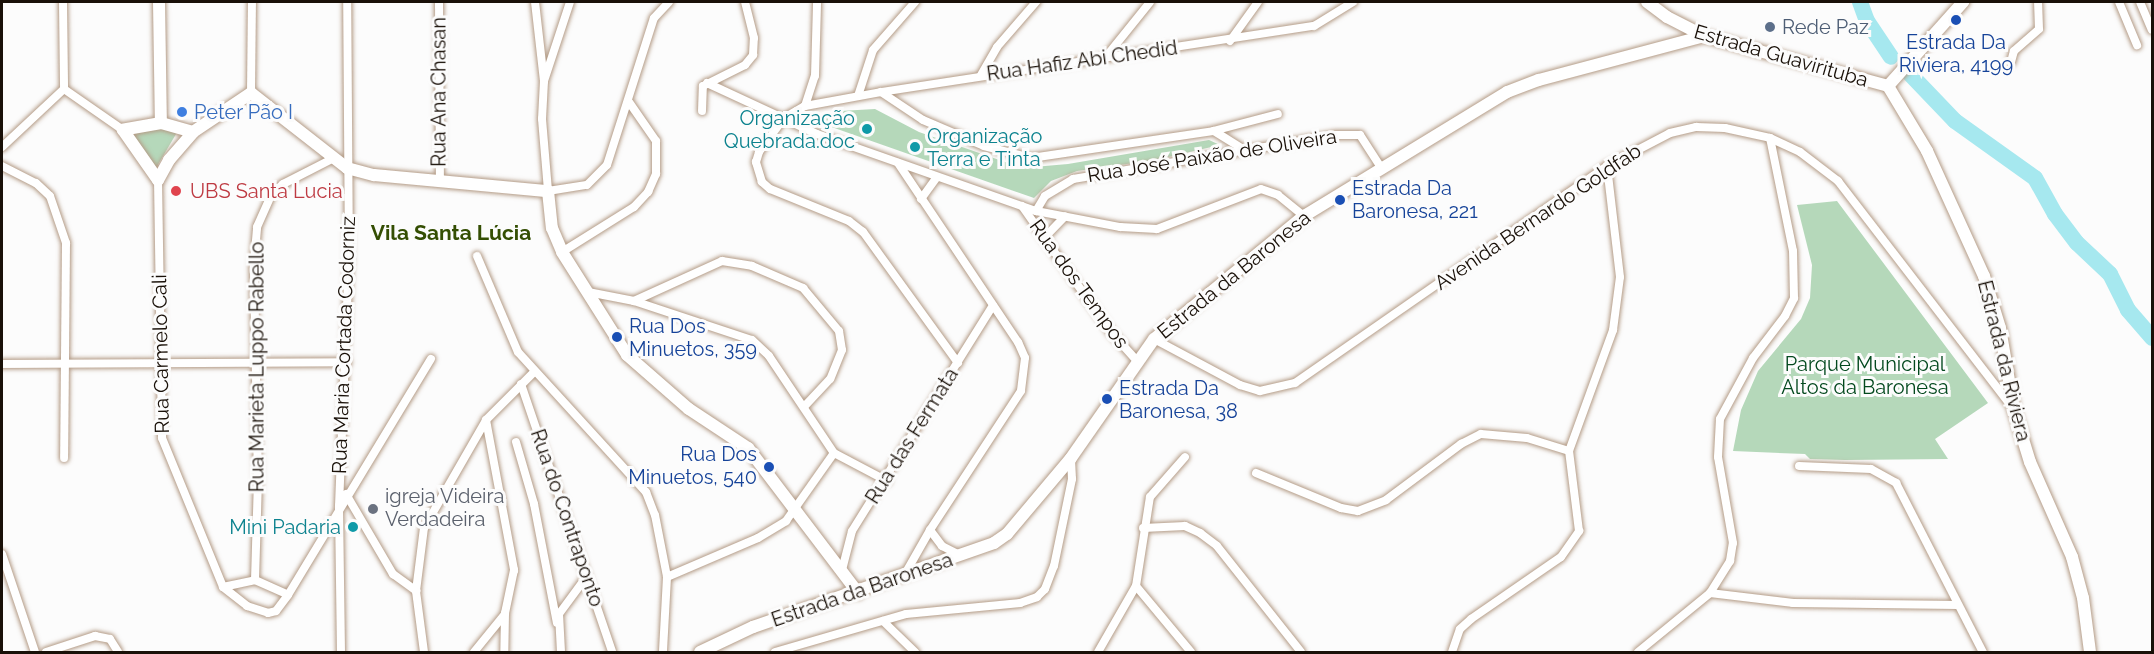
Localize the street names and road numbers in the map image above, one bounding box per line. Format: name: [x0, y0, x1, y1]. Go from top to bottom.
street label: Rua Ana Chasan: [427, 17, 451, 167]
street label: Estrada Guavirituba: [1691, 20, 1871, 92]
street label: Rua Hafiz Abi Chedid: [985, 36, 1179, 86]
street label: Rua José Paixão de Oliveira: [1085, 124, 1339, 188]
street label: Avenida Bernardo Goldfab: [1430, 139, 1646, 295]
street label: Estrada da Baronesa: [1153, 206, 1315, 344]
street label: Rua dos Tempos: [1024, 215, 1134, 353]
street label: Rua Maria Cortada Codorniz: [328, 216, 360, 474]
street label: Rua Marieta Luppo Rabello: [245, 242, 269, 492]
street label: Rua Carmelo Cali: [148, 274, 174, 434]
street label: Estrada da Riviera: [1972, 278, 2036, 444]
street label: Rua das Fermata: [861, 364, 963, 508]
street label: Rua do Contraponto: [525, 426, 609, 610]
street label: Estrada da Baronesa: [768, 548, 956, 632]

